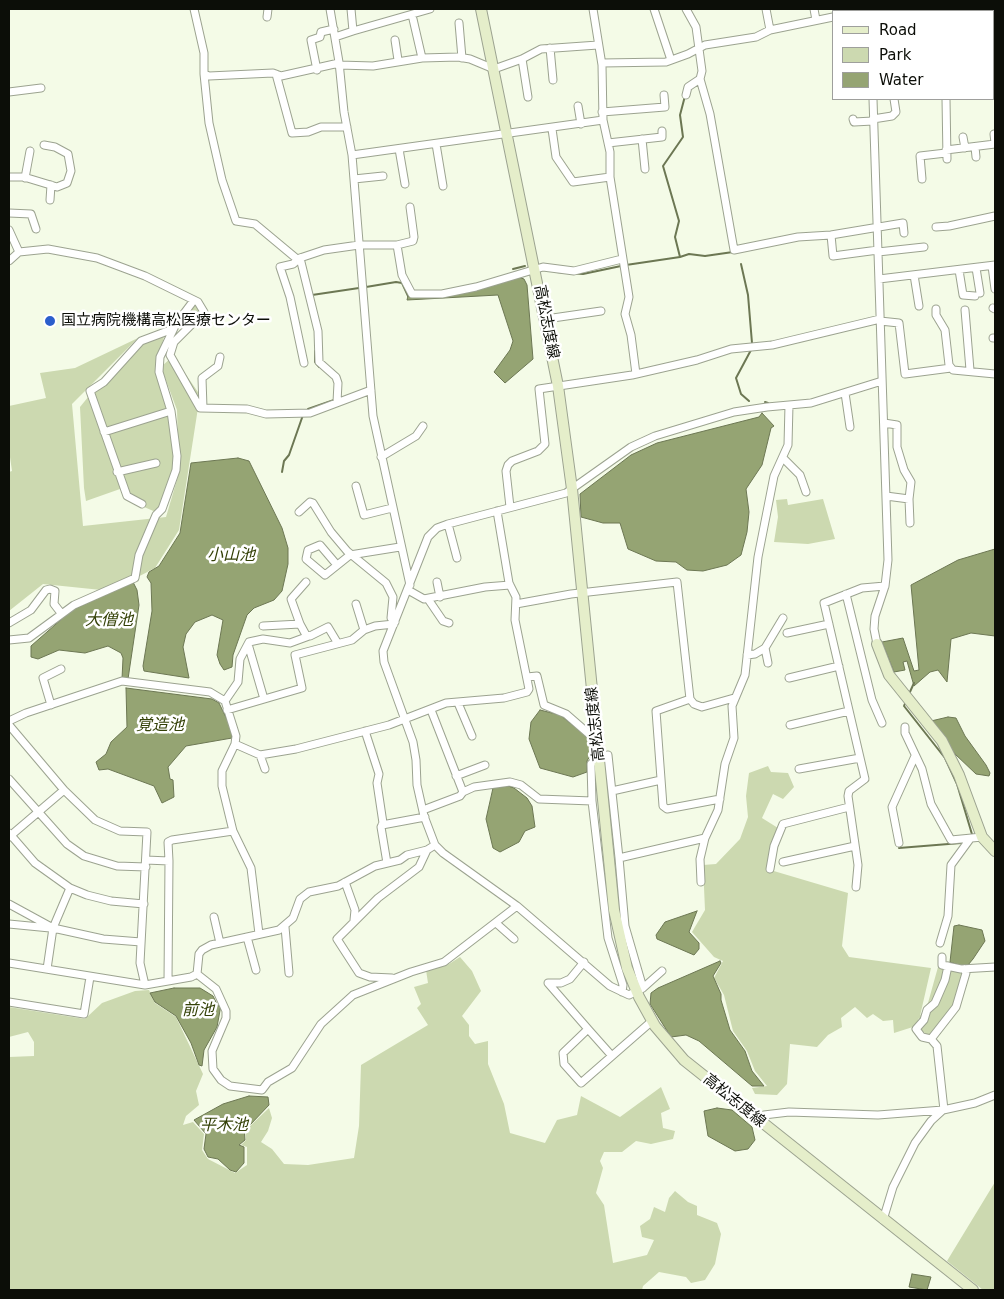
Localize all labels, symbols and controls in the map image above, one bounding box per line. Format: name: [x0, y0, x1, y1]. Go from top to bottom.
legend: [832, 10, 994, 100]
text: Road: [879, 21, 917, 39]
text: Park: [879, 46, 911, 64]
text: Water: [879, 71, 923, 89]
street label: 高松志度線: [530, 283, 562, 361]
place label: 国立病院機構高松医療センター: [61, 312, 271, 330]
marker: 国立病院機構高松医療センター: [43, 314, 57, 328]
water label: 小山池: [207, 546, 255, 566]
water label: 大僧池: [85, 611, 133, 631]
street label: 高松志度線: [583, 686, 609, 762]
water label: 覚造池: [136, 716, 184, 736]
water label: 前池: [182, 1001, 214, 1021]
street label: 高松志度線: [699, 1070, 769, 1132]
water label: 平木池: [200, 1116, 248, 1136]

